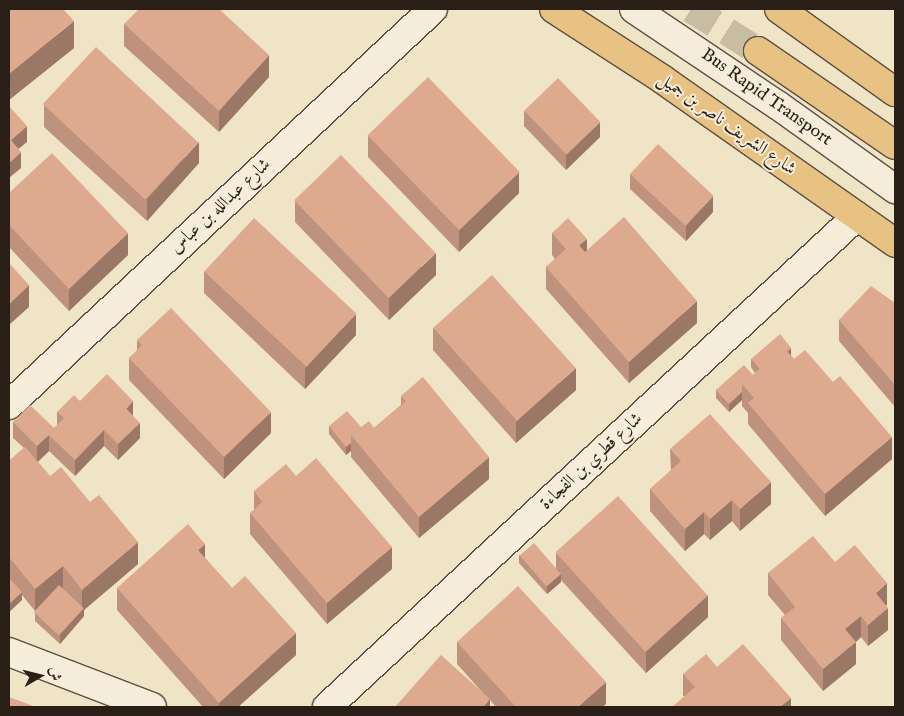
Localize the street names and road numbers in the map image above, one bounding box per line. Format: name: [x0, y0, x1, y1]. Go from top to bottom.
street label: Bus Rapid Transport: [696, 45, 836, 151]
street label: شارع الشريف ناصر بن جميل: [653, 69, 799, 181]
street label: شارع عبدالله بن عباس: [166, 155, 276, 259]
street label: شارع قطري بن الفجاءة: [536, 409, 648, 515]

